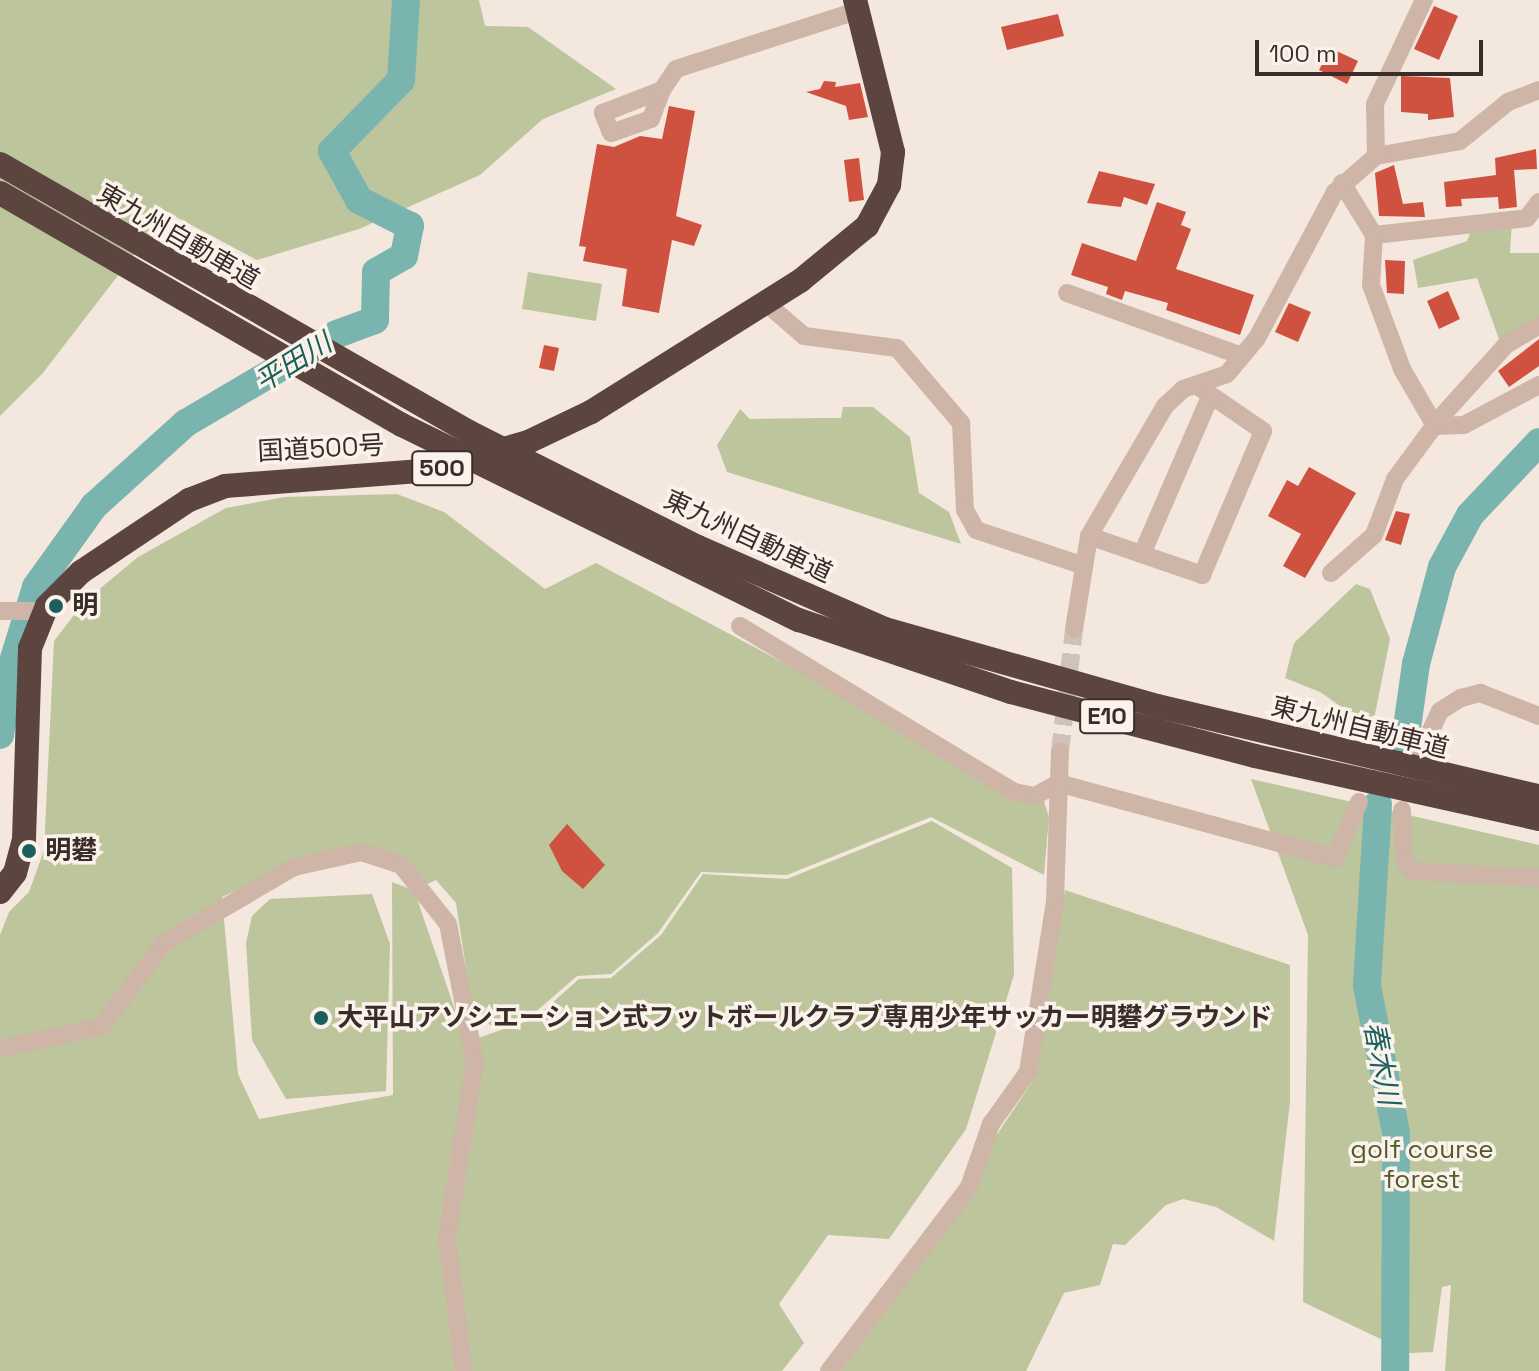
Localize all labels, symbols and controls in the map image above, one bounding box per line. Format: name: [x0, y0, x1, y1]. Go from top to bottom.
scale bar: [1259, 24, 1487, 74]
text: 100 m: [1269, 38, 1337, 69]
street label: 東九州自動車道: [91, 178, 265, 296]
water label: 平田川: [248, 325, 338, 399]
street label: 国道500号: [257, 430, 385, 468]
road number: 500: [410, 448, 474, 488]
street label: 東九州自動車道: [659, 484, 837, 590]
place label: 明: [72, 590, 98, 622]
marker: 明: [47, 597, 65, 615]
street label: 東九州自動車道: [1268, 691, 1452, 765]
road number: E10: [1079, 696, 1135, 736]
place label: 明礬: [45, 835, 97, 867]
marker: 明礬: [20, 842, 38, 860]
place label: 大平山アソシエーション式フットボールクラブ専用少年サッカー明礬グラウンド: [337, 1002, 1273, 1034]
marker: 大平山アソシエーション式フットボールクラブ専用少年サッカー明礬グラウンド: [312, 1009, 330, 1027]
water label: 春木川: [1357, 1019, 1407, 1107]
park label: golf course forest: [1350, 1134, 1494, 1196]

